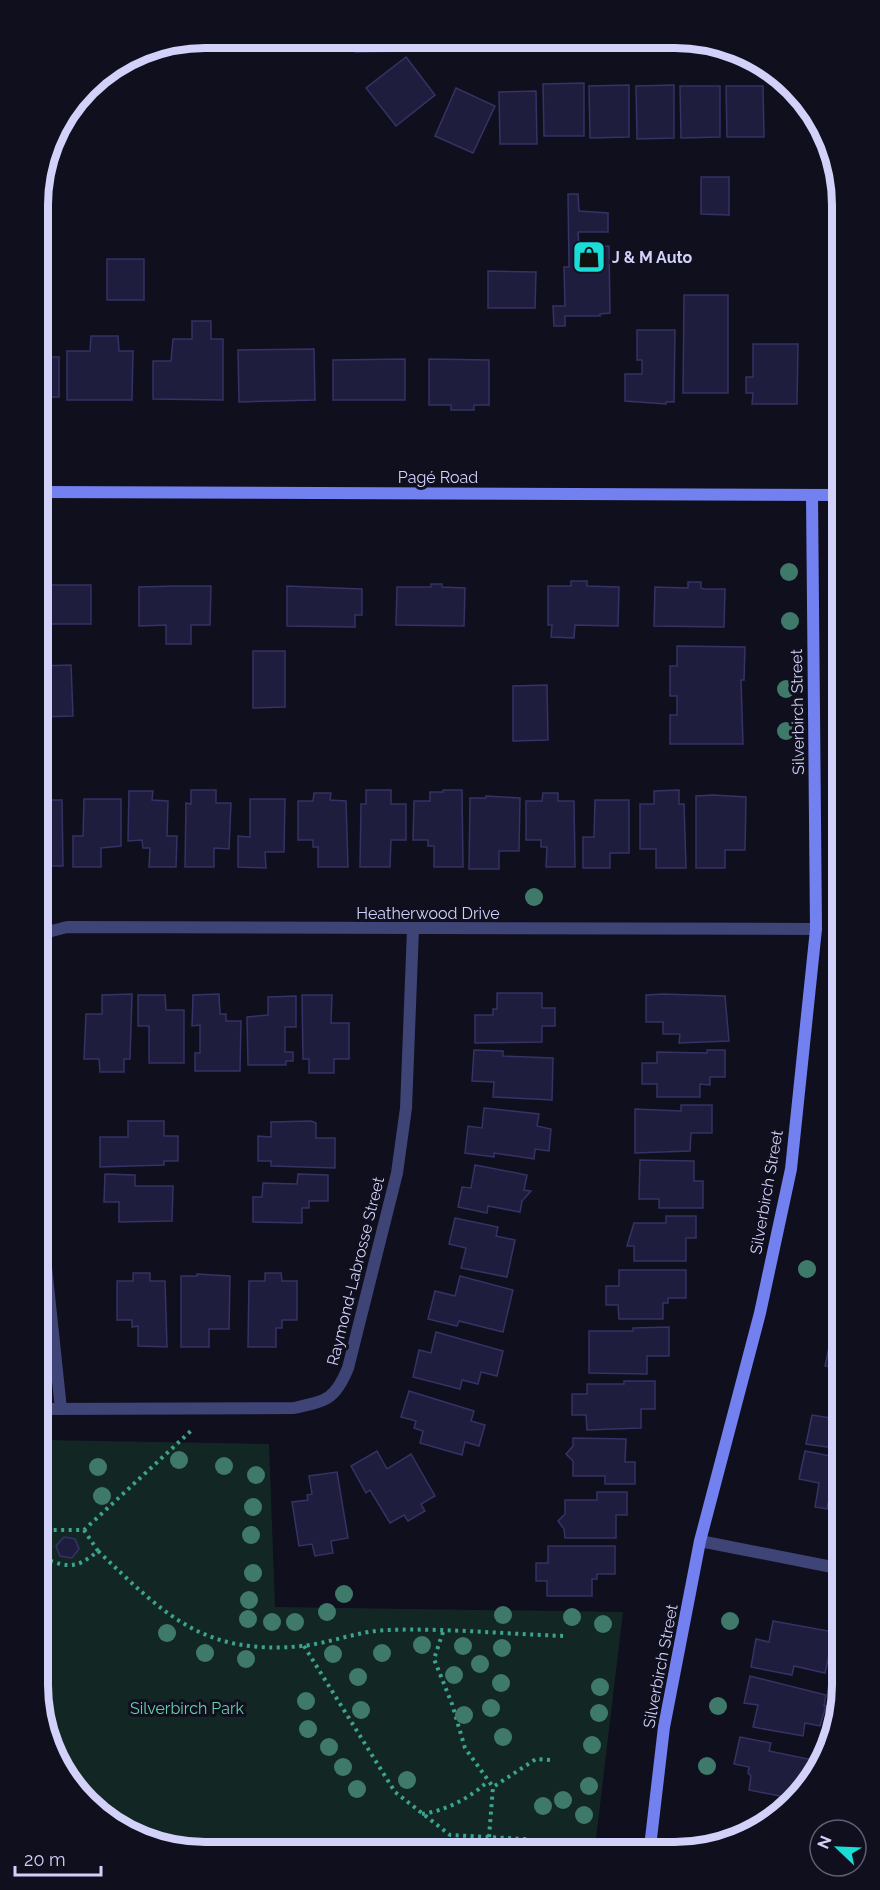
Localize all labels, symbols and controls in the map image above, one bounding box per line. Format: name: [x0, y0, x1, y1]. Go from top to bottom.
shop icon: J & M Auto: [571, 239, 607, 275]
place label: J & M Auto: [612, 248, 693, 267]
street label: Pagé Road: [398, 468, 478, 487]
street label: Silverbirch Street: [787, 648, 808, 775]
street label: Heatherwood Drive: [356, 904, 500, 923]
street label: Silverbirch Street: [746, 1128, 787, 1256]
street label: Raymond-Labrosse Street: [323, 1174, 388, 1367]
street label: Silverbirch Street: [639, 1602, 682, 1730]
park label: Silverbirch Park: [130, 1699, 245, 1718]
north arrow: [808, 1818, 868, 1878]
text: N: [814, 1833, 836, 1852]
scale bar: [15, 1839, 100, 1877]
text: 20 m: [24, 1849, 66, 1870]

